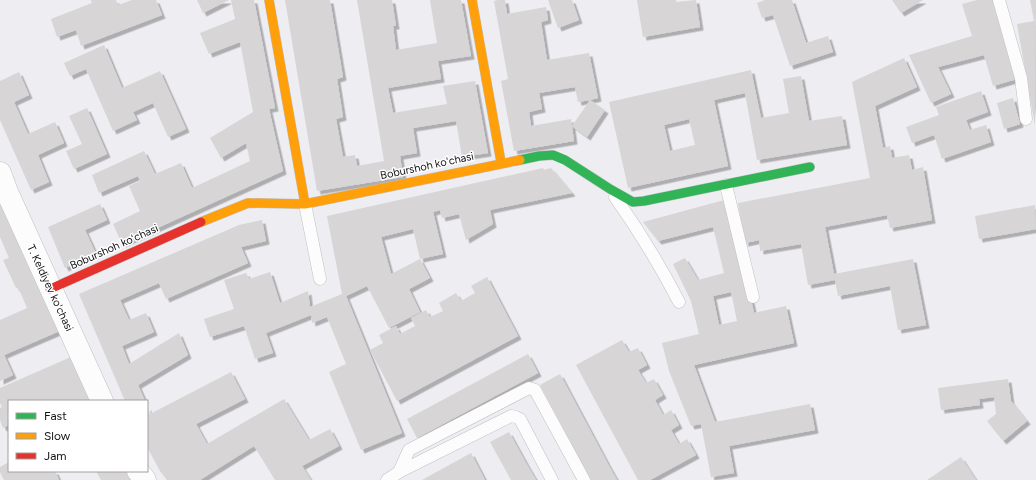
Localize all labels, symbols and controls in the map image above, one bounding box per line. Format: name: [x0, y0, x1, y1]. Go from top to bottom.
street label: Boburshoh koʻchasi: [379, 150, 475, 182]
street label: Boburshoh koʻchasi: [68, 222, 160, 272]
street label: T. Keldiyev ko'chasi: [24, 243, 76, 333]
legend: [8, 400, 148, 472]
text: Fast: [44, 409, 67, 423]
text: Slow: [44, 429, 71, 443]
text: Jam: [44, 449, 67, 463]

